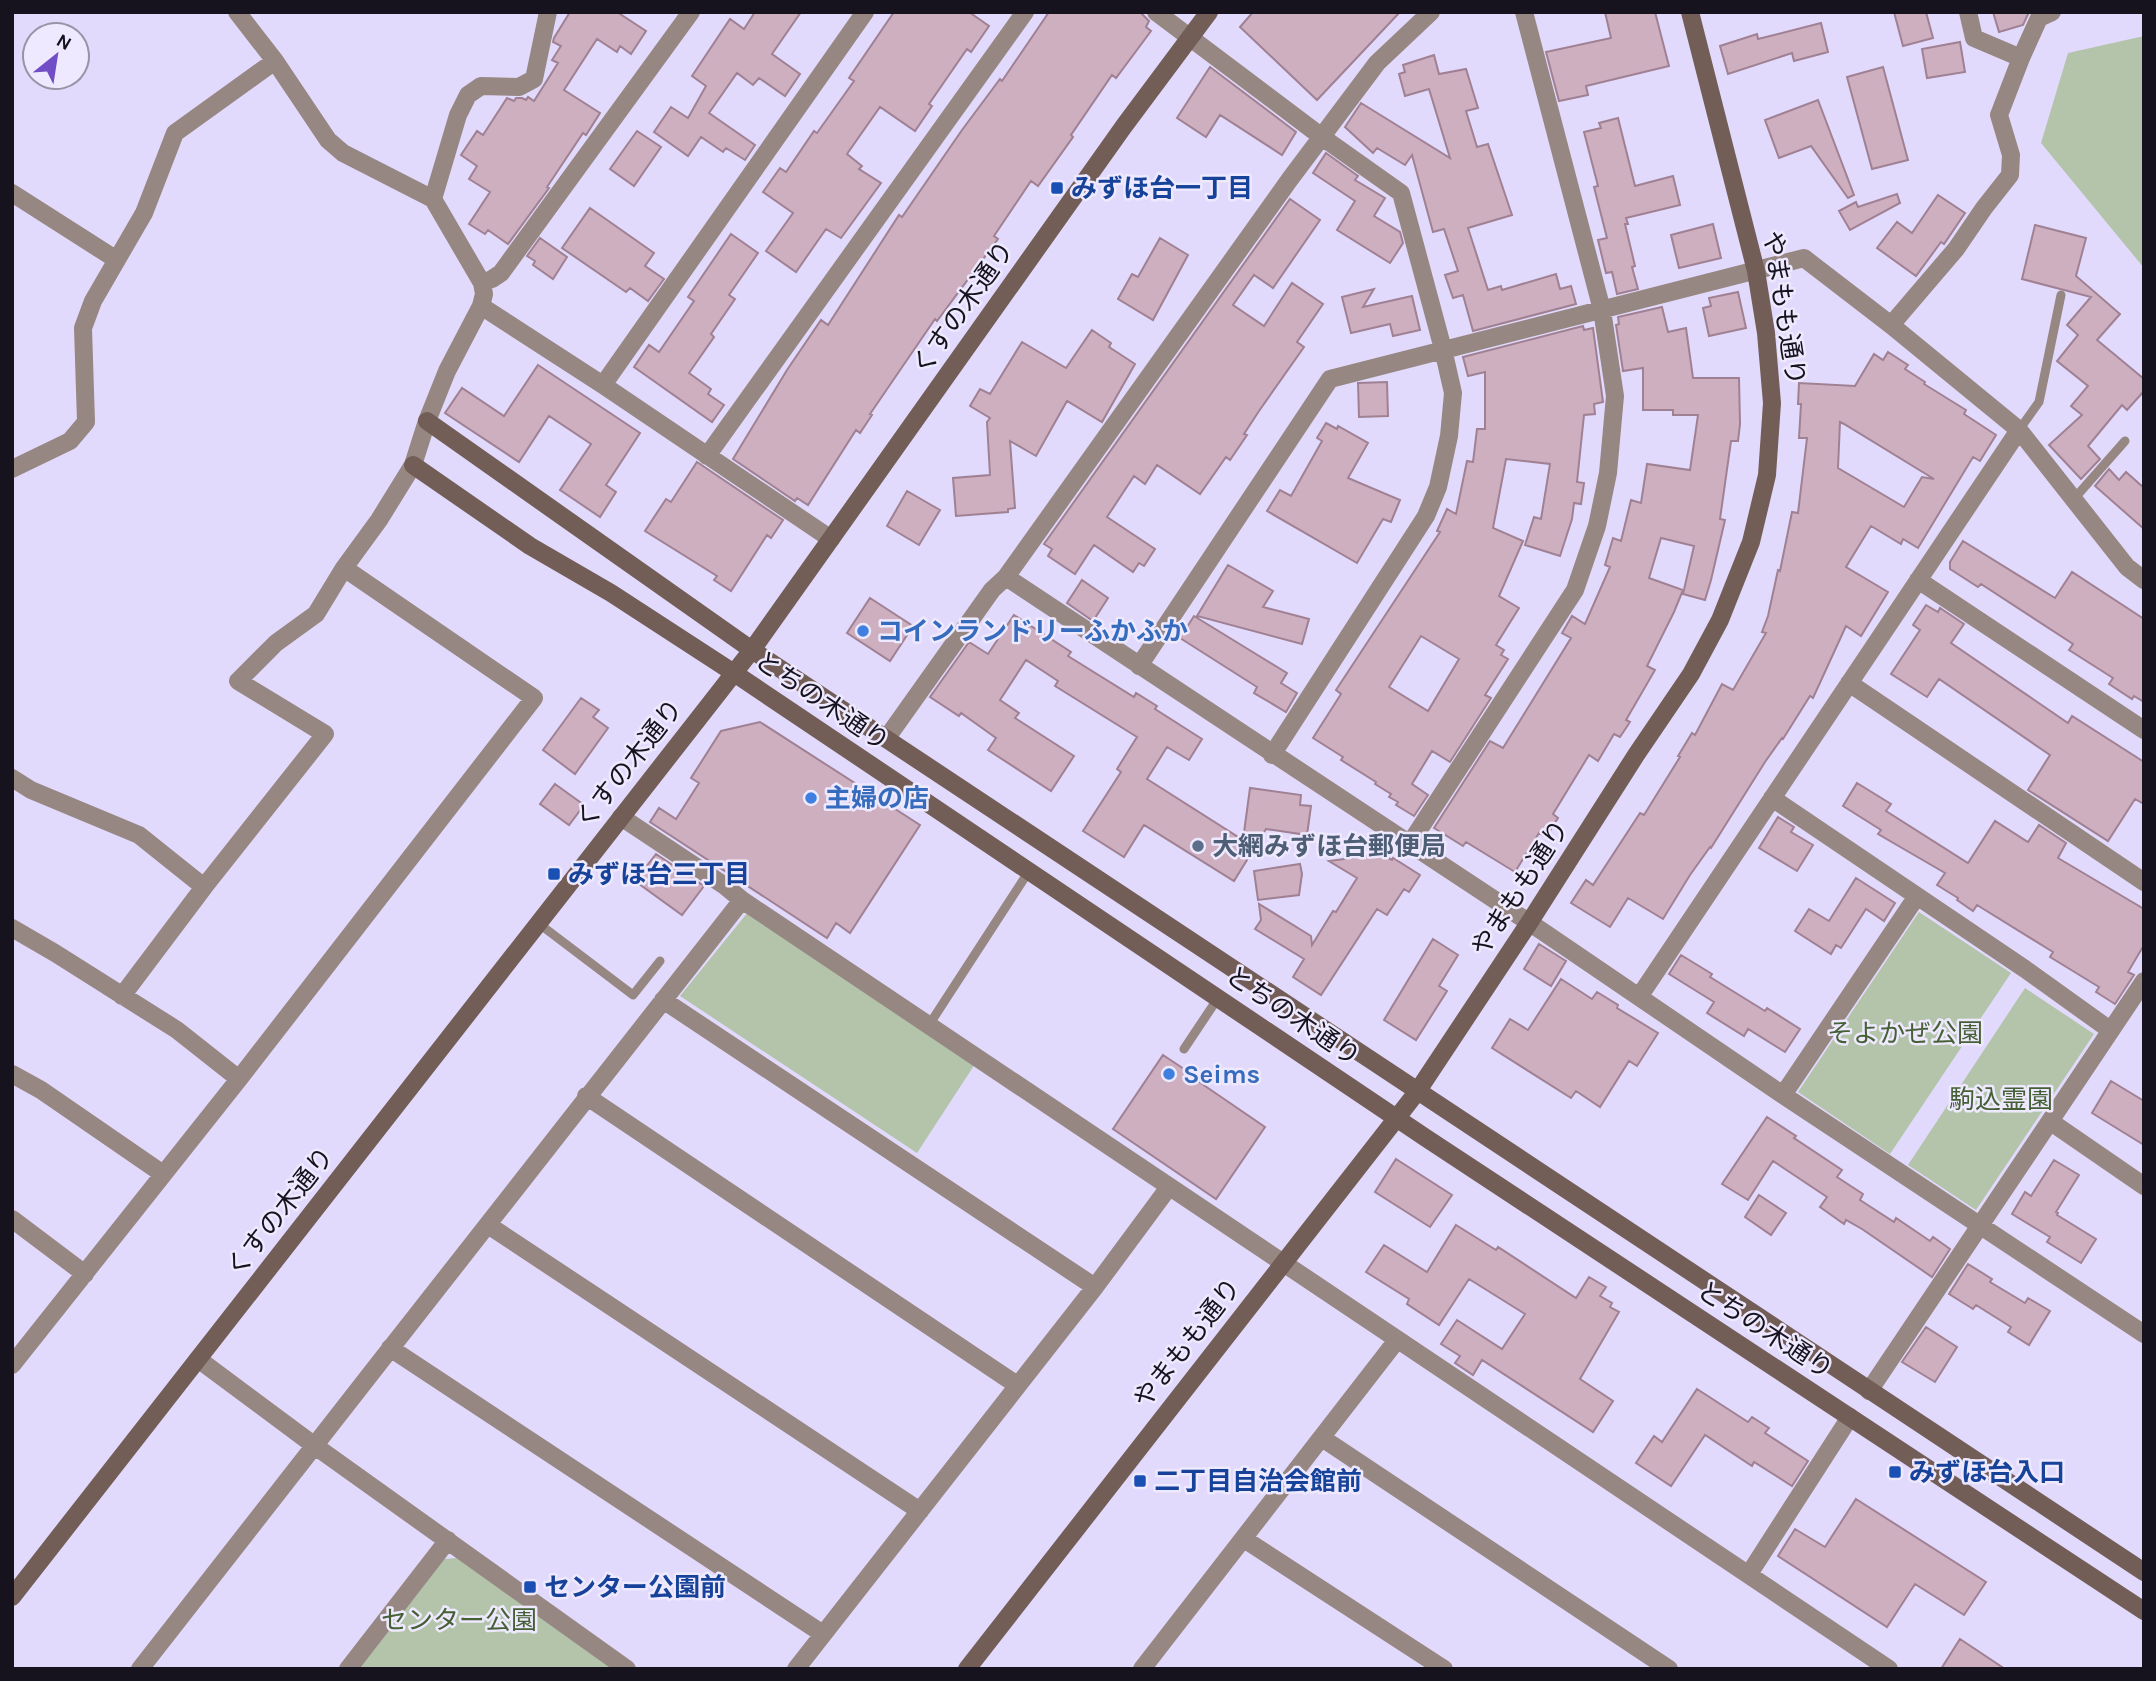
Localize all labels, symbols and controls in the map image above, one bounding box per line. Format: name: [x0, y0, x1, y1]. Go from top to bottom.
north arrow: [21, 21, 91, 91]
text: N: [53, 29, 75, 55]
place label: みずほ台一丁目: [1071, 173, 1253, 204]
marker: みずほ台一丁目: [1049, 180, 1065, 196]
street label: やまもも通り: [1756, 229, 1812, 387]
street label: くすの木通り: [906, 235, 1020, 381]
place label: コインランドリーふかふか: [877, 616, 1188, 647]
marker: コインランドリーふかふか: [855, 623, 871, 639]
street label: とちの木通り: [749, 645, 895, 757]
street label: くすの木通り: [569, 693, 689, 835]
place label: 主婦の店: [825, 783, 929, 814]
marker: 主婦の店: [803, 790, 819, 806]
street label: やまもも通り: [1465, 814, 1575, 962]
place label: 大網みずほ台郵便局: [1212, 831, 1446, 862]
marker: 大網みずほ台郵便局: [1190, 838, 1206, 854]
place label: みずほ台三丁目: [568, 859, 750, 890]
marker: みずほ台三丁目: [546, 866, 562, 882]
street label: とちの木通り: [1220, 960, 1366, 1072]
park label: そよかぜ公園: [1827, 1018, 1983, 1049]
place label: Seims: [1183, 1059, 1260, 1090]
marker: Seims: [1161, 1066, 1177, 1082]
park label: 駒込霊園: [1949, 1084, 2053, 1115]
street label: くすの木通り: [220, 1141, 340, 1283]
street label: やまもも通り: [1127, 1272, 1247, 1414]
street label: とちの木通り: [1691, 1275, 1839, 1385]
place label: みずほ台入口: [1909, 1457, 2065, 1488]
marker: みずほ台入口: [1887, 1464, 1903, 1480]
place label: 二丁目自治会館前: [1154, 1466, 1362, 1497]
marker: 二丁目自治会館前: [1132, 1473, 1148, 1489]
place label: センター公園前: [544, 1572, 726, 1603]
marker: センター公園前: [522, 1579, 538, 1595]
park label: センター公園: [381, 1605, 537, 1636]

